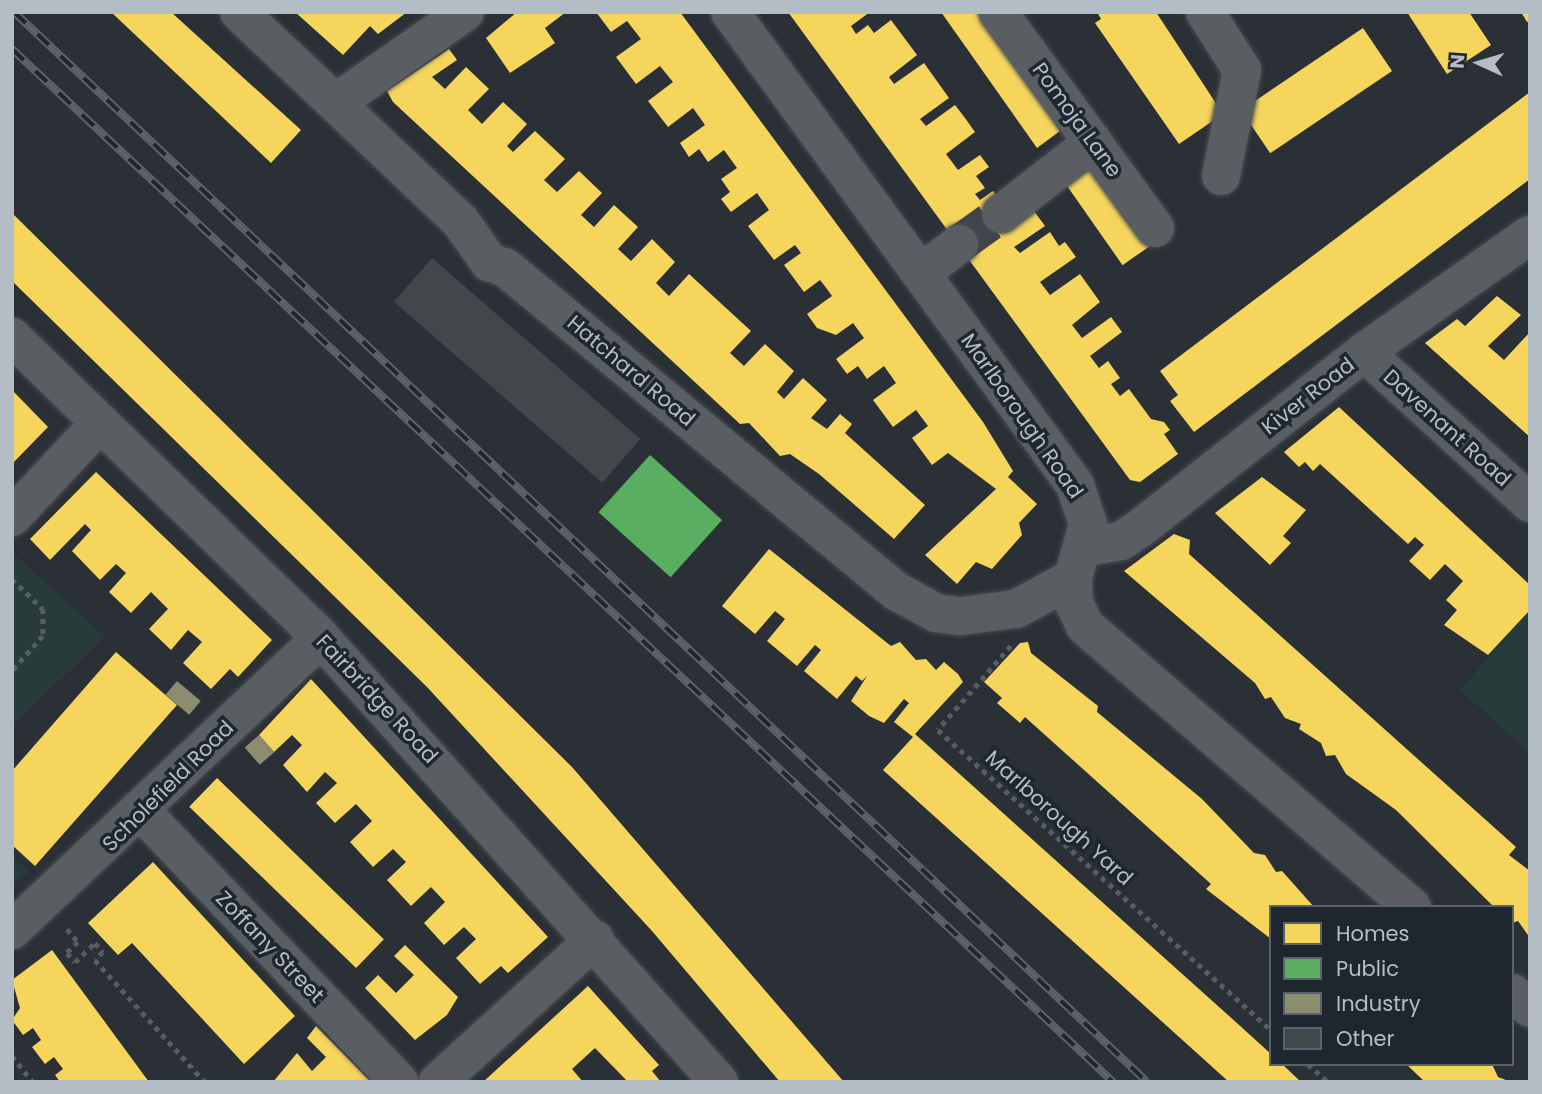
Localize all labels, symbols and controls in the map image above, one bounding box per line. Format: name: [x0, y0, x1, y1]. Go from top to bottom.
north arrow: [1444, 28, 1514, 98]
text: N: [1444, 53, 1472, 70]
street label: Pomoja Lane: [1027, 58, 1127, 182]
street label: Hatchard Road: [562, 310, 700, 432]
street label: Marlborough Road: [956, 329, 1088, 503]
street label: Kiver Road: [1257, 352, 1359, 440]
street label: Davenant Road: [1378, 364, 1516, 492]
street label: Fairbridge Road: [311, 629, 443, 769]
street label: Scholefield Road: [97, 715, 239, 857]
street label: Marlborough Yard: [980, 745, 1138, 891]
street label: Zoffany Street: [211, 886, 329, 1008]
legend: [1269, 905, 1514, 1066]
text: Homes: [1336, 919, 1410, 948]
text: Public: [1336, 954, 1399, 983]
text: Industry: [1336, 989, 1421, 1018]
text: Other: [1336, 1024, 1394, 1053]

